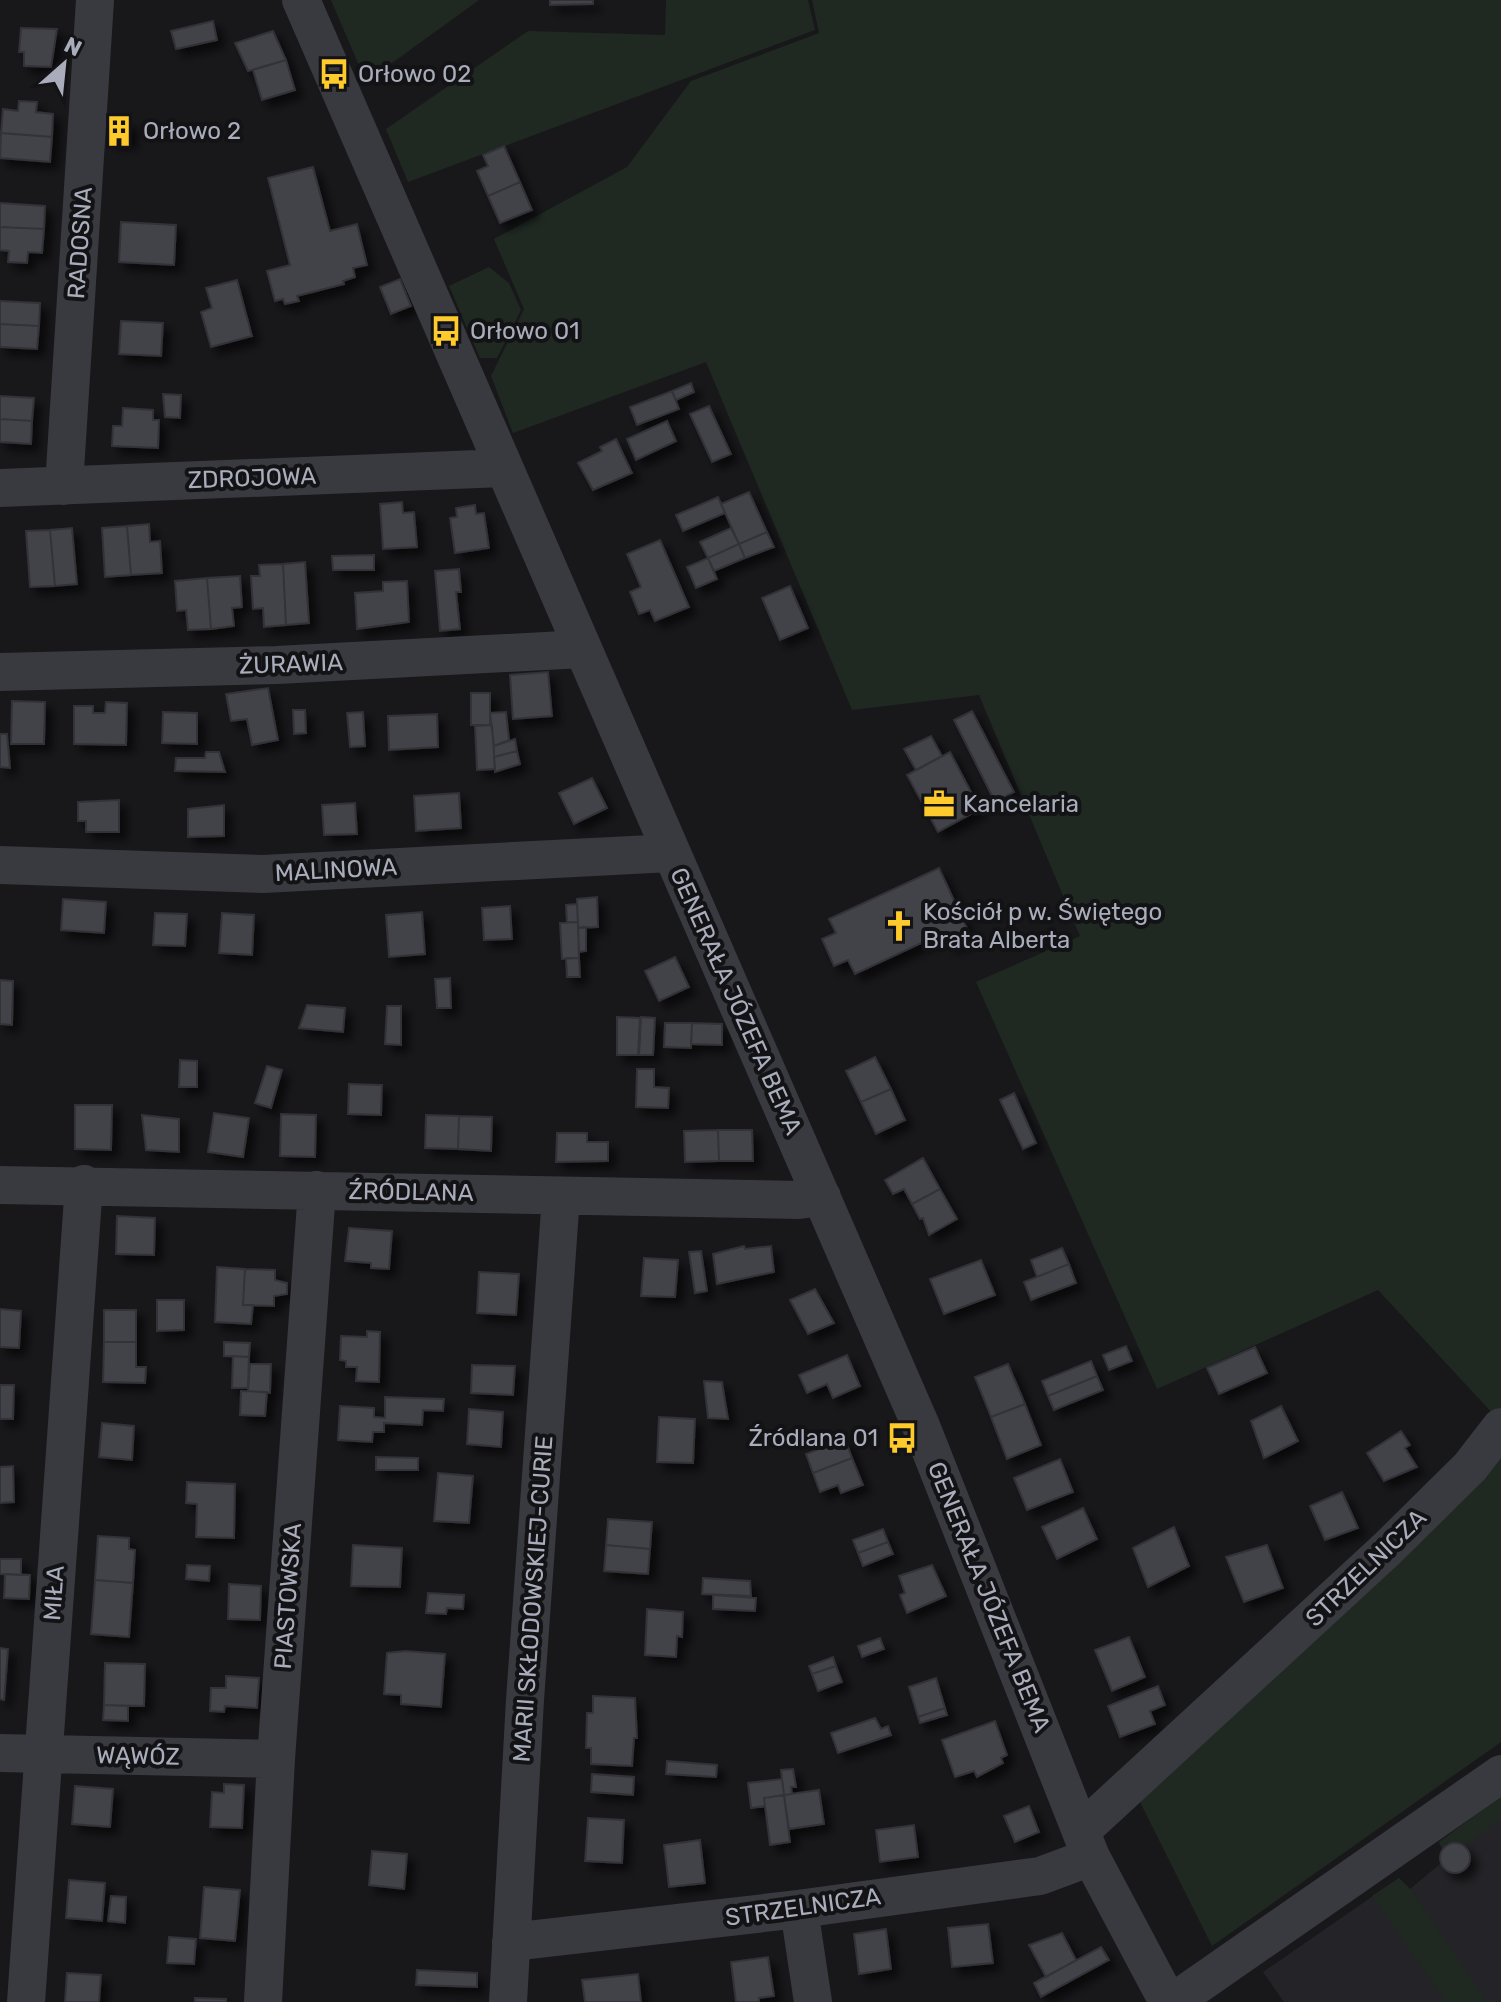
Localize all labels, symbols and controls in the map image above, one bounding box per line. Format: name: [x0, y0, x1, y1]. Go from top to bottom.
north arrow: [24, 24, 104, 104]
text: N: [60, 31, 86, 62]
bus stop icon: Orłowo 02: [317, 57, 351, 91]
place label: Orłowo 02: [358, 60, 471, 88]
building icon: Orłowo 2: [102, 114, 136, 148]
place label: Orłowo 2: [143, 117, 241, 145]
street label: RADOSNA: [62, 186, 98, 300]
bus stop icon: Orłowo 01: [429, 314, 463, 348]
place label: Orłowo 01: [470, 317, 580, 345]
street label: ZDROJOWA: [187, 462, 317, 494]
street label: ŻURAWIA: [238, 648, 344, 680]
office icon: Kancelaria: [922, 787, 956, 821]
place label: Kancelaria: [963, 790, 1079, 818]
street label: MALINOWA: [274, 853, 398, 887]
street label: GENERAŁA JÓZEFA BEMA: [664, 863, 808, 1139]
place label: Kościół p w. Świętego Brata Alberta: [923, 898, 1162, 954]
church icon: Kościół p w. Świętego Brata Alberta: [882, 909, 916, 943]
street label: ŹRÓDLANA: [348, 1177, 474, 1207]
bus stop icon: Źródlana 01: [885, 1421, 919, 1455]
place label: Źródlana 01: [749, 1424, 878, 1452]
street label: MARII SKŁODOWSKIEJ-CURIE: [508, 1435, 558, 1763]
street label: GENERAŁA JÓZEFA BEMA: [922, 1458, 1056, 1736]
street label: STRZELNICZA: [1300, 1504, 1432, 1632]
street label: PIASTOWSKA: [269, 1522, 307, 1670]
street label: MIŁA: [38, 1564, 70, 1622]
street label: WĄWÓZ: [96, 1741, 180, 1771]
street label: STRZELNICZA: [724, 1882, 882, 1932]

